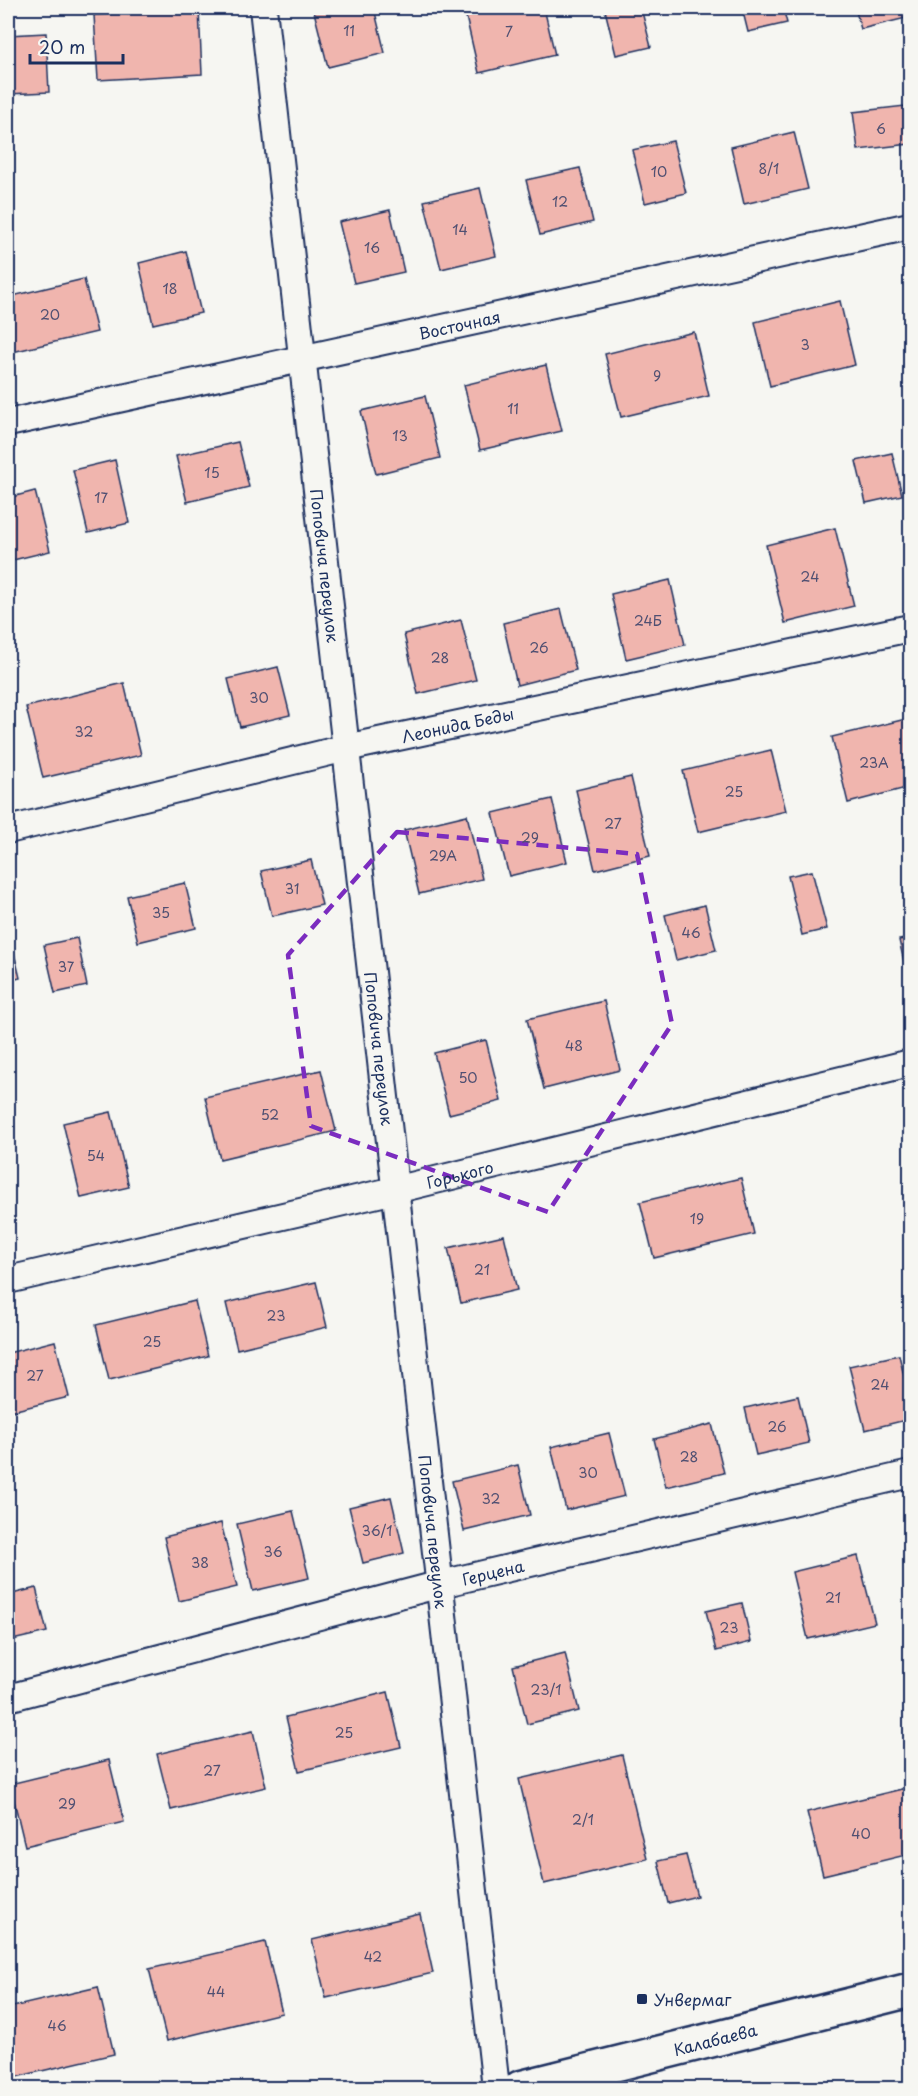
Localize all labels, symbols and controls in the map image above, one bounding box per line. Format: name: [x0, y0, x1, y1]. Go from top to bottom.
house number: 11: [343, 20, 355, 41]
house number: 7: [505, 21, 513, 42]
scale bar: [30, 27, 123, 65]
text: 20 m: [39, 33, 85, 60]
house number: 6: [876, 118, 886, 139]
house number: 8/1: [759, 158, 779, 179]
house number: 10: [651, 161, 667, 182]
house number: 12: [552, 191, 568, 212]
house number: 14: [452, 219, 468, 240]
house number: 16: [364, 237, 380, 258]
house number: 18: [162, 278, 178, 299]
house number: 20: [40, 304, 60, 325]
street label: Восточная: [416, 304, 502, 345]
house number: 3: [800, 334, 810, 355]
house number: 9: [653, 365, 661, 386]
house number: 11: [507, 398, 519, 419]
house number: 13: [392, 425, 408, 446]
house number: 15: [204, 462, 220, 483]
house number: 17: [94, 487, 108, 508]
street label: Поповича переулок: [305, 488, 346, 644]
house number: 24: [801, 566, 819, 587]
house number: 24Б: [634, 610, 662, 631]
house number: 26: [529, 637, 549, 658]
house number: 28: [431, 647, 449, 668]
house number: 30: [249, 687, 269, 708]
street label: Леонида Беды: [399, 701, 516, 748]
house number: 32: [75, 721, 93, 742]
house number: 23А: [859, 752, 889, 773]
house number: 25: [725, 781, 743, 802]
house number: 27: [604, 813, 622, 834]
house number: 29: [521, 827, 539, 848]
house number: 29А: [429, 845, 457, 866]
house number: 31: [285, 878, 299, 899]
house number: 35: [152, 902, 170, 923]
house number: 46: [681, 922, 701, 943]
house number: 37: [58, 956, 75, 977]
street label: Поповича переулок: [359, 970, 400, 1127]
house number: 48: [565, 1035, 583, 1056]
house number: 50: [458, 1067, 478, 1088]
house number: 52: [261, 1104, 279, 1125]
house number: 54: [87, 1145, 105, 1166]
street label: Горького: [424, 1154, 496, 1194]
house number: 19: [690, 1208, 704, 1229]
house number: 21: [474, 1259, 490, 1280]
house number: 23: [267, 1305, 285, 1326]
house number: 25: [143, 1331, 161, 1352]
house number: 27: [26, 1365, 44, 1386]
house number: 24: [871, 1374, 889, 1395]
house number: 26: [767, 1416, 787, 1437]
house number: 28: [680, 1446, 698, 1467]
street label: Поповича переулок: [413, 1453, 454, 1610]
house number: 30: [578, 1462, 598, 1483]
house number: 32: [482, 1488, 500, 1509]
house number: 36/1: [361, 1520, 393, 1541]
house number: 36: [263, 1541, 283, 1562]
house number: 38: [191, 1552, 209, 1573]
street label: Герцена: [459, 1553, 526, 1591]
house number: 21: [825, 1587, 841, 1608]
house number: 23: [720, 1617, 738, 1638]
house number: 23/1: [531, 1679, 561, 1700]
house number: 25: [335, 1722, 353, 1743]
house number: 27: [203, 1760, 221, 1781]
house number: 29: [58, 1793, 76, 1814]
house number: 2/1: [572, 1809, 594, 1830]
house number: 40: [851, 1823, 871, 1844]
house number: 42: [364, 1946, 382, 1967]
house number: 44: [207, 1981, 225, 2002]
place label: Унвермаг: [654, 1987, 732, 2011]
marker: Унвермаг: [635, 1992, 649, 2006]
house number: 46: [47, 2015, 67, 2036]
street label: Калабаева: [671, 2017, 759, 2061]

